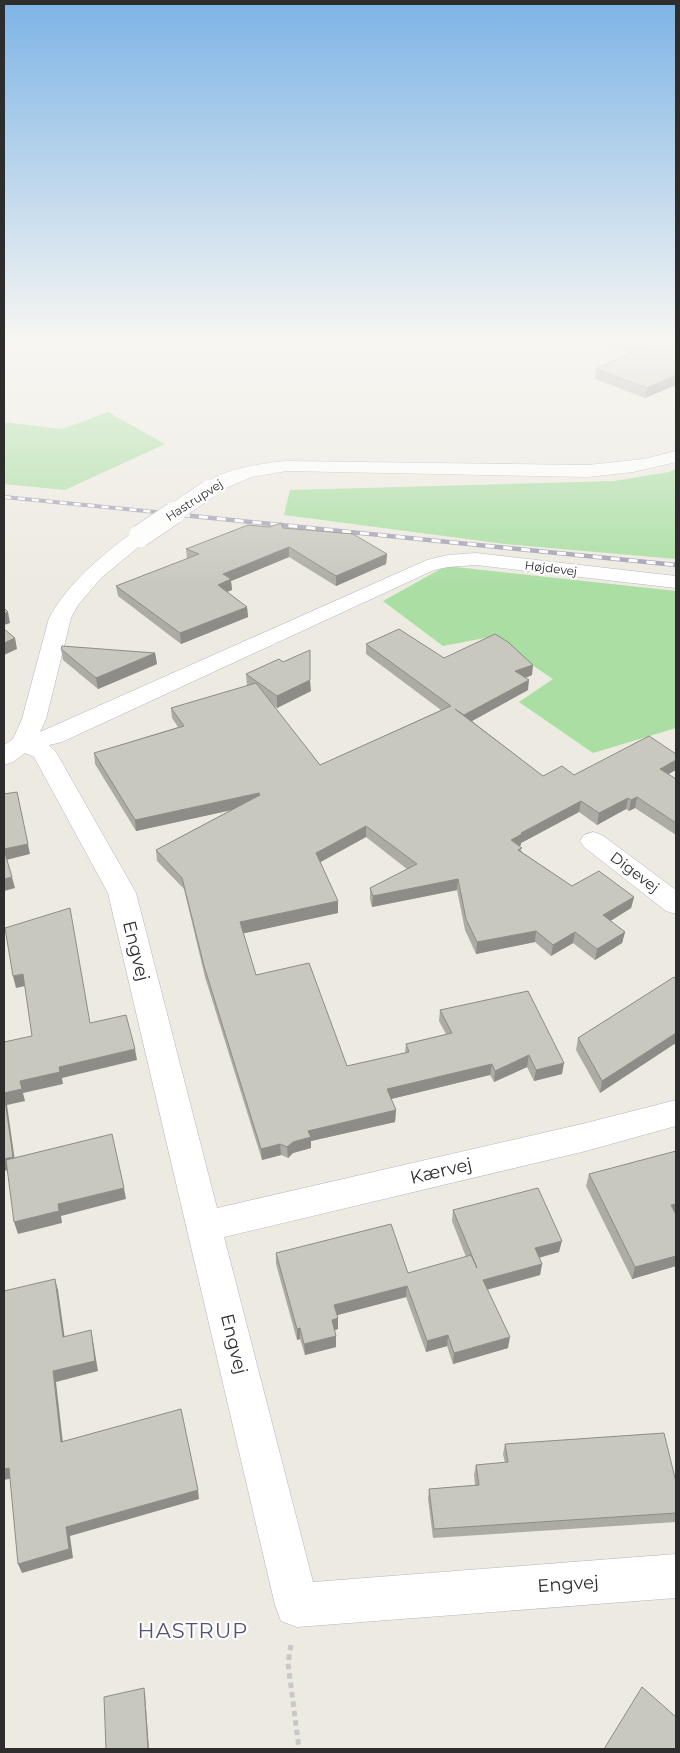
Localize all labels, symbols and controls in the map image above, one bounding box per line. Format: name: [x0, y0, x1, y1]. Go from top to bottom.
street label: Hastrupvej: [163, 476, 225, 524]
street label: Højdevej: [524, 557, 578, 579]
street label: Digevej: [607, 847, 663, 897]
street label: Engvej: [118, 918, 154, 984]
street label: Kærvej: [408, 1153, 474, 1189]
street label: Engvej: [216, 1311, 252, 1377]
street label: Engvej: [536, 1571, 600, 1597]
district label: HASTRUP: [138, 1618, 248, 1643]

